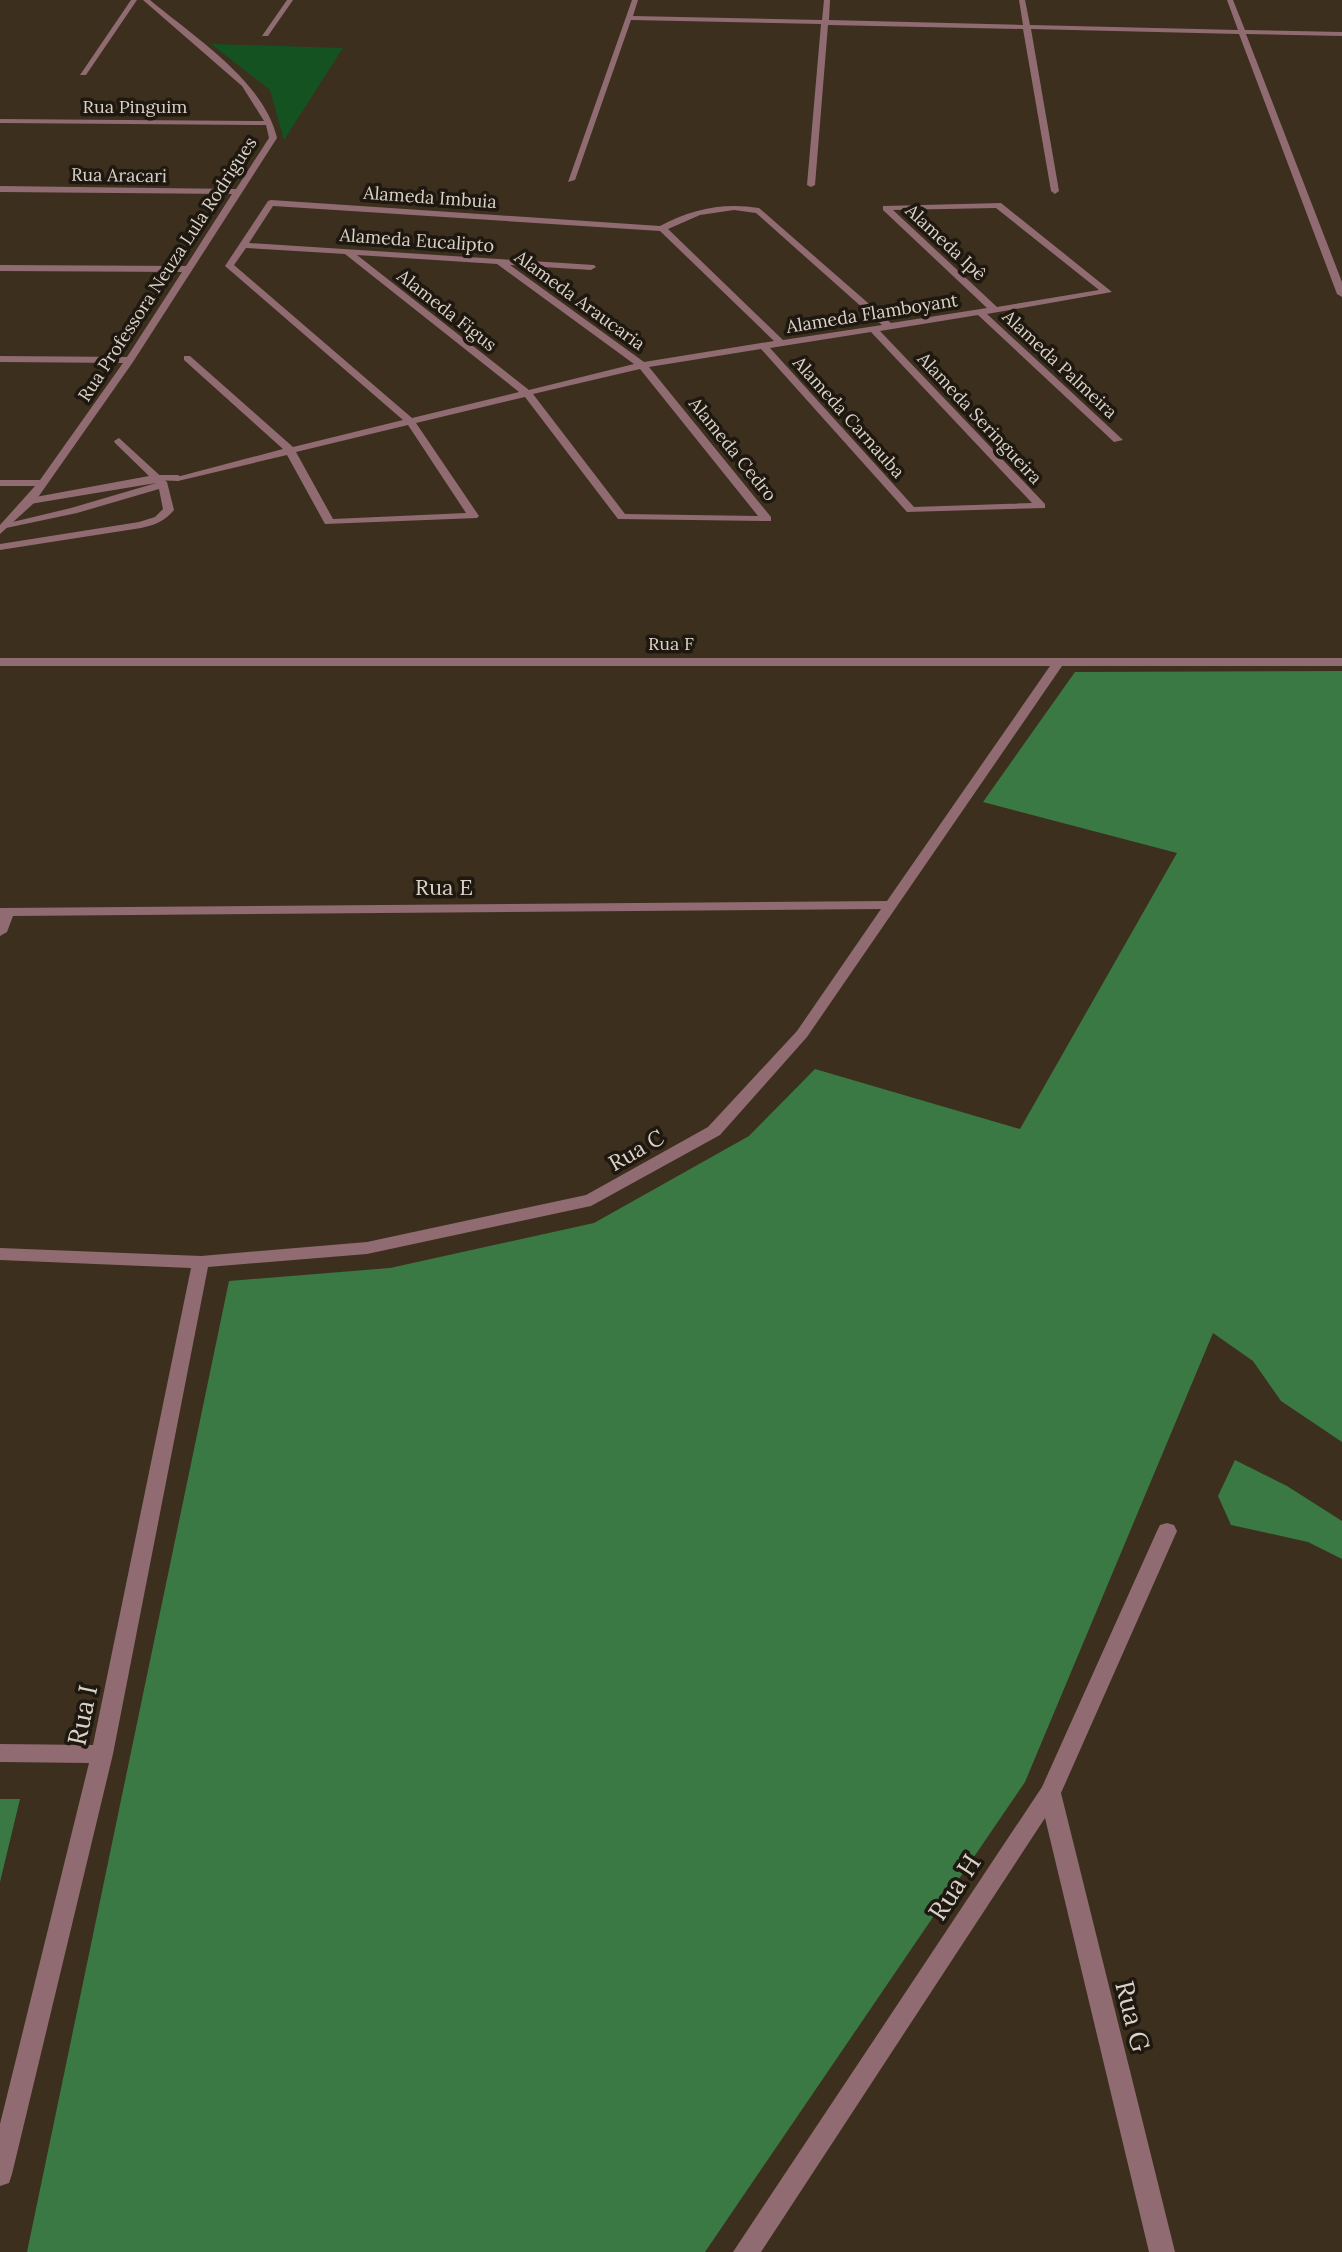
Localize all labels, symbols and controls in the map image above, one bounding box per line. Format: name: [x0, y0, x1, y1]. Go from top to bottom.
street label: Rua Pinguim: [83, 95, 187, 118]
street label: Rua Professora Neuza Lula Rodrigues: [73, 132, 261, 406]
street label: Rua Aracari: [71, 163, 167, 187]
street label: Alameda Imbuia: [362, 181, 497, 213]
street label: Alameda Ipê: [900, 198, 991, 285]
street label: Alameda Eucalipto: [338, 223, 495, 257]
street label: Alameda Araucaria: [509, 244, 650, 355]
street label: Alameda Figus: [392, 263, 501, 356]
street label: Alameda Flamboyant: [784, 288, 960, 338]
street label: Alameda Palmeira: [997, 304, 1122, 423]
street label: Alameda Seringueira: [912, 346, 1047, 489]
street label: Alameda Carnauba: [787, 350, 910, 483]
street label: Alameda Cedro: [683, 392, 782, 506]
street label: Rua F: [648, 632, 694, 655]
street label: Rua E: [415, 873, 473, 901]
street label: Rua C: [603, 1123, 669, 1177]
street label: Rua I: [60, 1682, 104, 1748]
street label: Rua H: [920, 1848, 988, 1926]
street label: Rua G: [1108, 1977, 1158, 2055]

